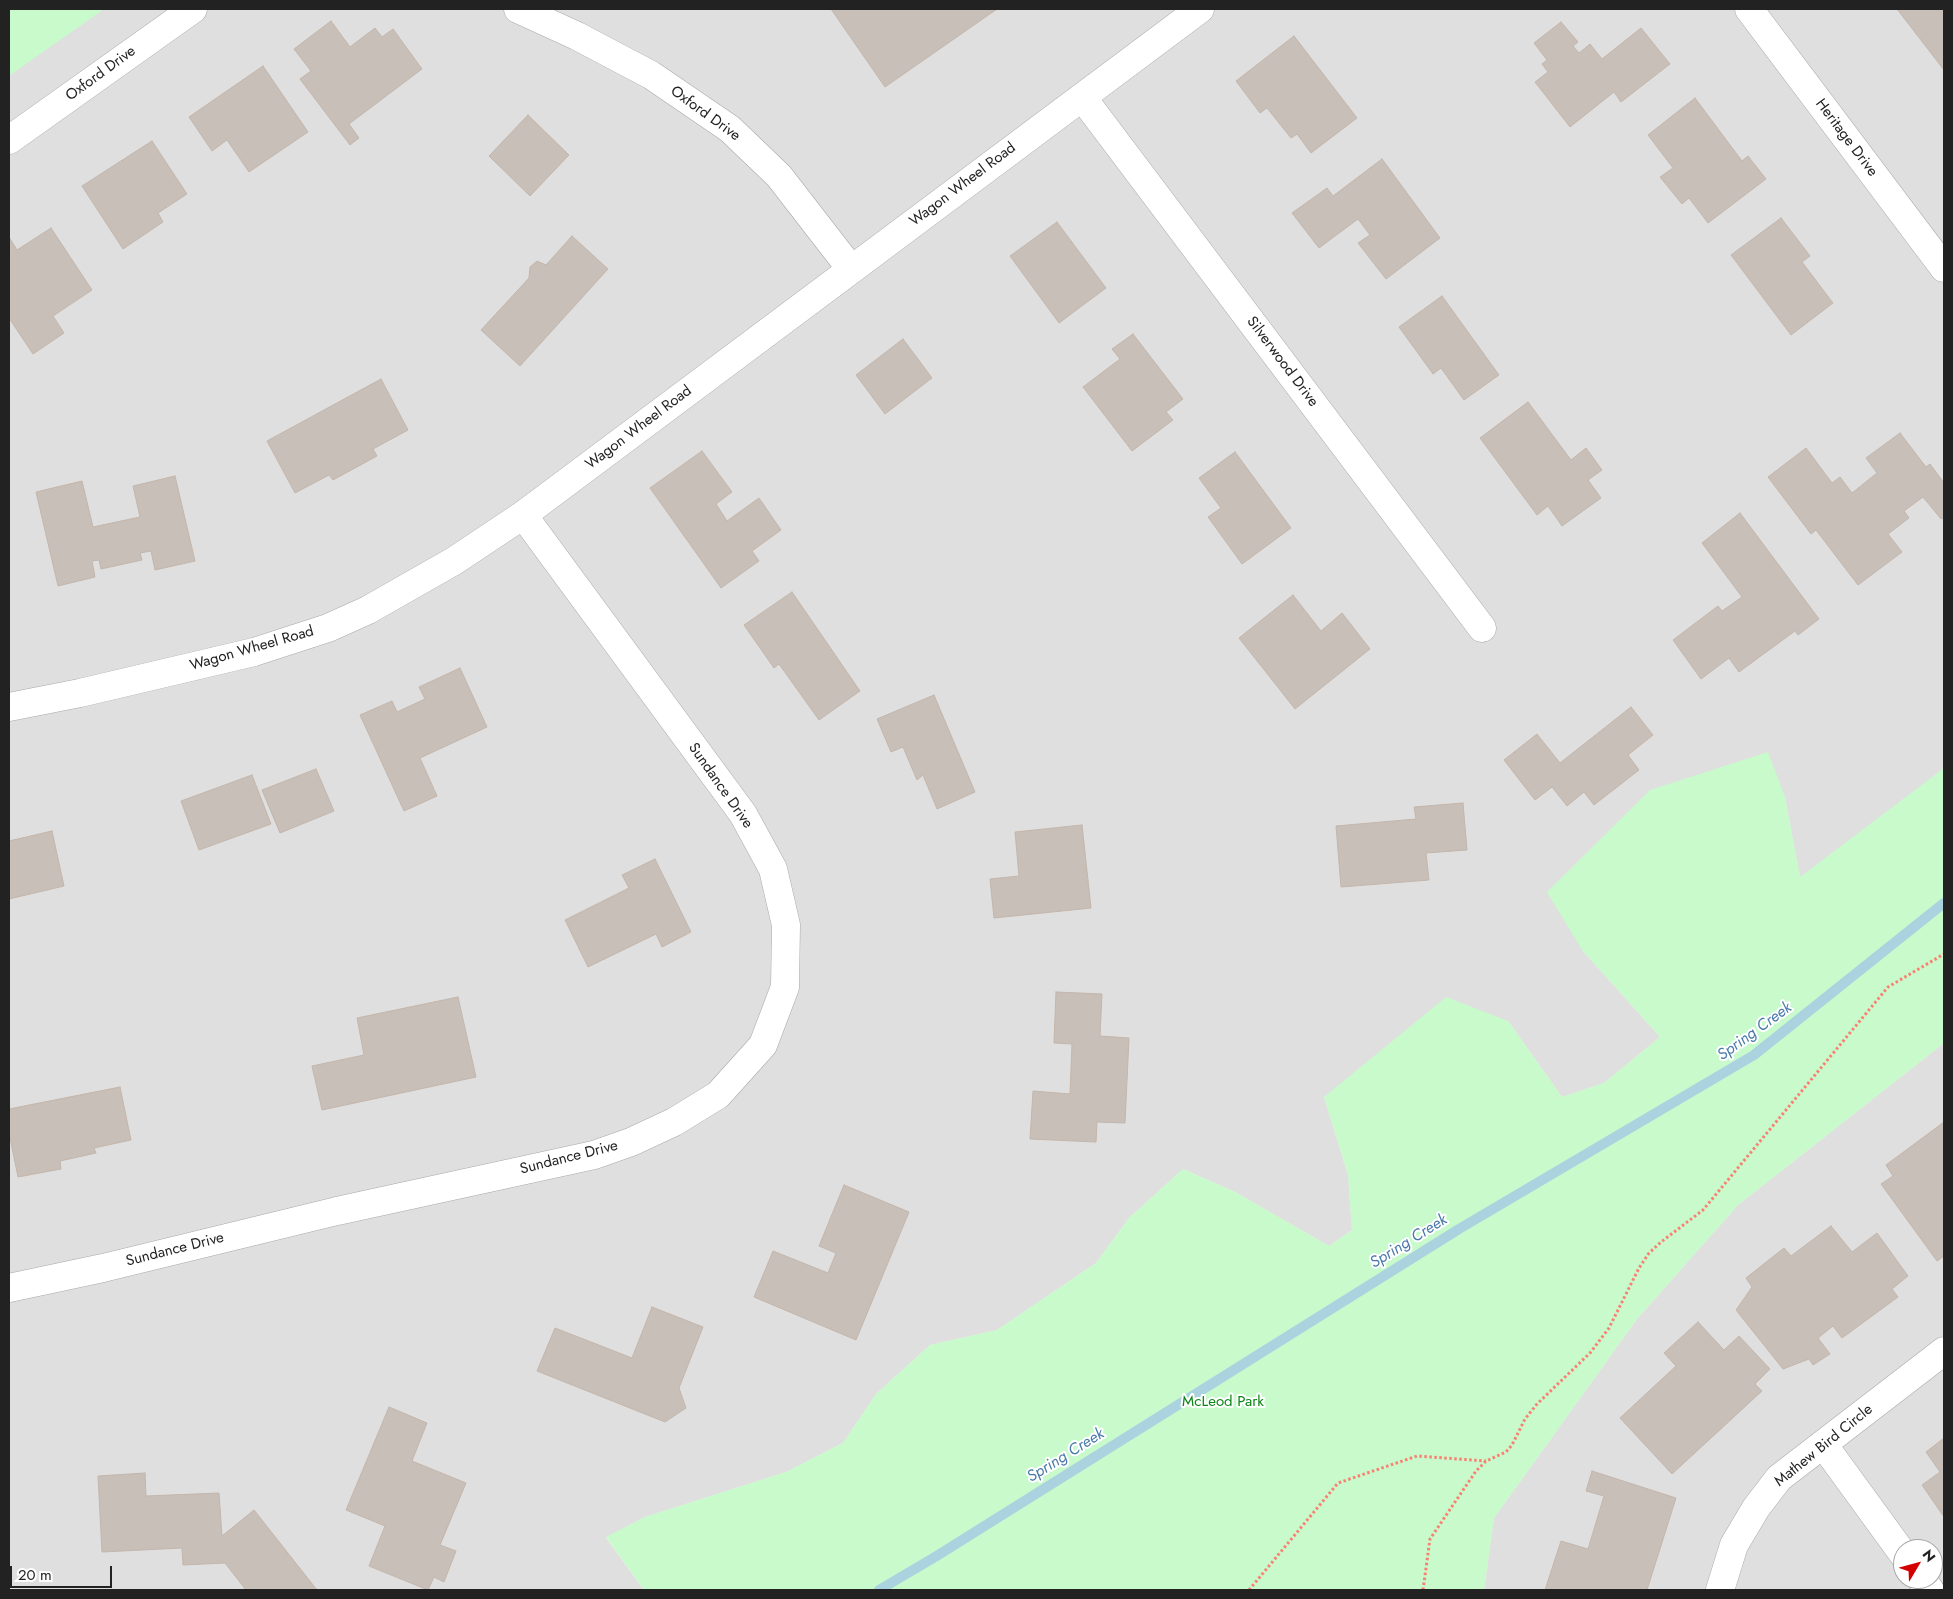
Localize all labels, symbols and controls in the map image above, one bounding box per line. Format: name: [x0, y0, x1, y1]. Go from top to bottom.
street label: Oxford Drive: [62, 43, 140, 105]
street label: Oxford Drive: [666, 83, 744, 145]
street label: Heritage Drive: [1811, 96, 1881, 180]
street label: Wagon Wheel Road: [906, 139, 1020, 231]
street label: Silverwood Drive: [1242, 313, 1322, 411]
street label: Wagon Wheel Road: [582, 382, 696, 474]
street label: Wagon Wheel Road: [188, 623, 316, 675]
street label: Sundance Drive: [684, 740, 756, 832]
water label: Spring Creek: [1714, 999, 1796, 1065]
street label: Sundance Drive: [518, 1137, 620, 1179]
water label: Spring Creek: [1367, 1211, 1451, 1273]
street label: Sundance Drive: [124, 1229, 226, 1271]
park label: McLeod Park: [1182, 1393, 1264, 1411]
street label: Mathew Bird Circle: [1771, 1401, 1877, 1491]
water label: Spring Creek: [1024, 1425, 1108, 1487]
north arrow: [1893, 1539, 1943, 1589]
text: N: [1918, 1545, 1941, 1566]
scale bar: [12, 1556, 115, 1588]
text: 20 m: [18, 1564, 52, 1586]

